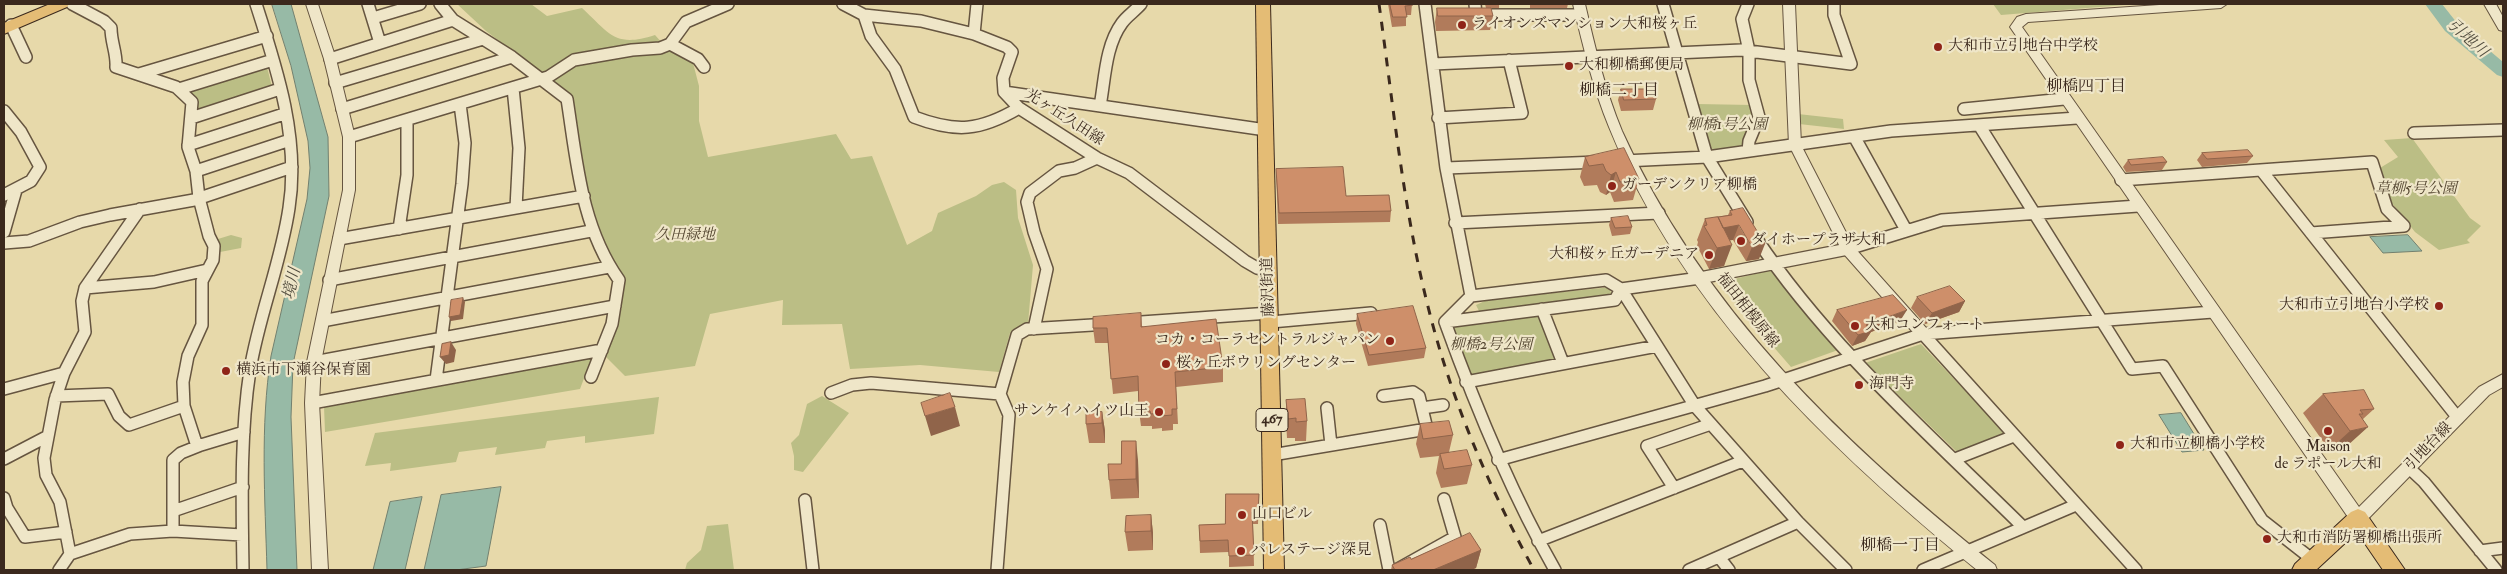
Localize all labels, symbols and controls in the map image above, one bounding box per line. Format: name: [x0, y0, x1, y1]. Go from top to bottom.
place label: ライオンズマンション大和桜ヶ丘: [1472, 16, 1697, 34]
water label: 引地川: [2443, 16, 2491, 62]
marker: ライオンズマンション大和桜ヶ丘: [1456, 19, 1468, 31]
place label: 大和市立引地台中学校: [1948, 38, 2098, 56]
marker: 大和市立引地台中学校: [1932, 41, 1944, 53]
place label: 大和柳橋郵便局: [1579, 57, 1684, 75]
marker: 大和柳橋郵便局: [1563, 60, 1575, 72]
district label: 柳橋四丁目: [2046, 78, 2126, 98]
district label: 柳橋二丁目: [1579, 82, 1659, 102]
street label: 光ヶ丘久田線: [1021, 86, 1107, 150]
park label: 柳橋1号公園: [1687, 117, 1767, 135]
place label: ガーデンクリア柳橋: [1622, 177, 1757, 195]
marker: ガーデンクリア柳橋: [1606, 180, 1618, 192]
park label: 草柳5号公園: [2375, 181, 2457, 199]
park label: 久田緑地: [655, 227, 715, 245]
place label: ダイホープラザ大和: [1751, 232, 1886, 250]
marker: ダイホープラザ大和: [1735, 235, 1747, 247]
place label: 大和桜ヶ丘ガーデニア: [1549, 246, 1699, 264]
marker: 大和桜ヶ丘ガーデニア: [1703, 249, 1715, 261]
street label: 藤沢街道: [1259, 257, 1279, 317]
water label: 境川: [280, 266, 306, 302]
street label: 福田相模原線: [1712, 270, 1782, 352]
place label: 大和市立引地台小学校: [2279, 297, 2429, 315]
marker: 大和市立引地台小学校: [2433, 300, 2445, 312]
place label: 大和コンフォート: [1865, 317, 1985, 335]
marker: 大和コンフォート: [1849, 320, 1861, 332]
place label: コカ・コーラセントラルジャパン: [1155, 332, 1380, 350]
marker: コカ・コーラセントラルジャパン: [1384, 335, 1396, 347]
park label: 柳橋2号公園: [1450, 337, 1532, 355]
place label: 桜ヶ丘ボウリングセンター: [1176, 355, 1356, 373]
marker: 桜ヶ丘ボウリングセンター: [1160, 358, 1172, 370]
place label: 横浜市下瀬谷保育園: [236, 362, 371, 380]
marker: 横浜市下瀬谷保育園: [220, 365, 232, 377]
place label: 海門寺: [1869, 376, 1914, 394]
marker: 海門寺: [1853, 379, 1865, 391]
place label: サンケイハイツ山王: [1014, 403, 1149, 421]
marker: サンケイハイツ山王: [1153, 406, 1165, 418]
road number: 467: [1256, 408, 1288, 432]
street label: 引地台線: [2402, 419, 2456, 475]
marker: Maison de ラポール大和: [2322, 425, 2334, 437]
place label: 大和市立柳橋小学校: [2130, 436, 2265, 454]
marker: 大和市立柳橋小学校: [2114, 439, 2126, 451]
place label: Maison de ラポール大和: [2275, 439, 2381, 474]
place label: 山口ビル: [1252, 506, 1312, 524]
marker: 山口ビル: [1236, 509, 1248, 521]
place label: 大和市消防署柳橋出張所: [2277, 530, 2442, 548]
marker: 大和市消防署柳橋出張所: [2261, 533, 2273, 545]
district label: 柳橋一丁目: [1860, 537, 1940, 557]
place label: パレステージ深見: [1251, 542, 1371, 560]
marker: パレステージ深見: [1235, 545, 1247, 557]

